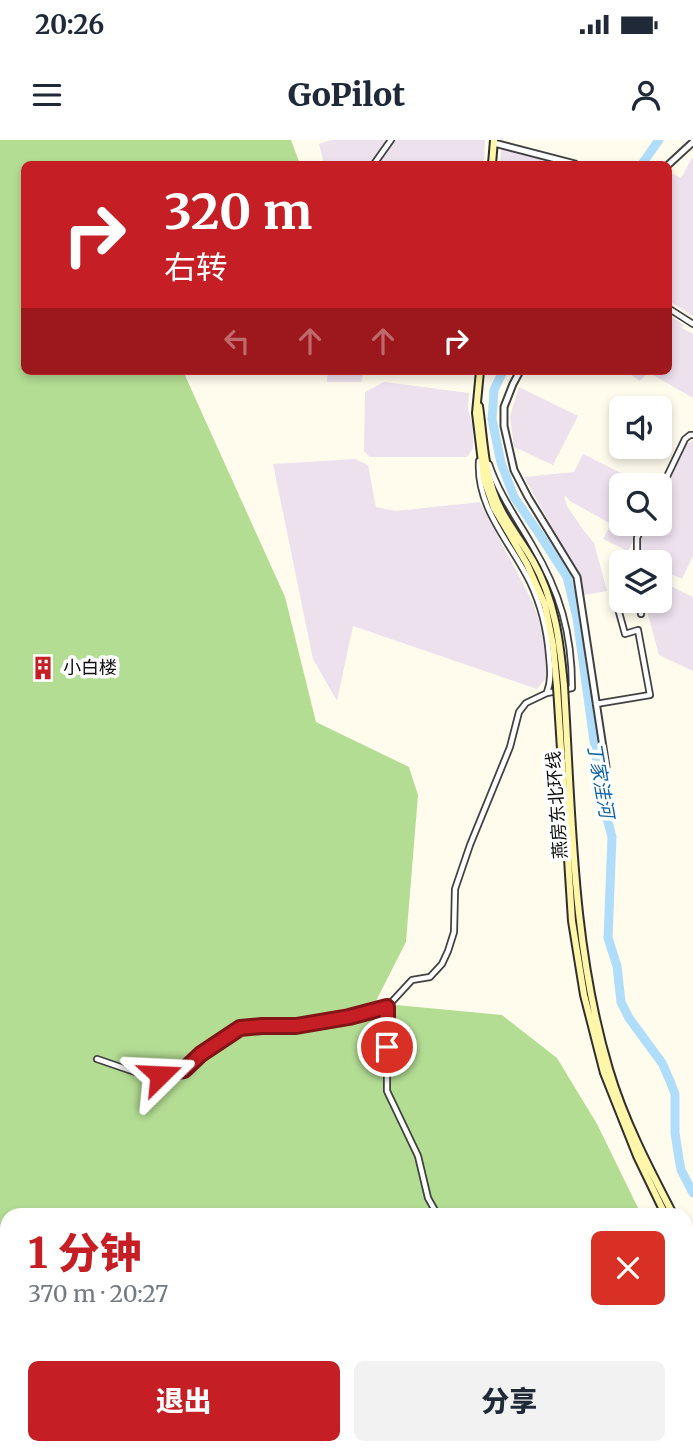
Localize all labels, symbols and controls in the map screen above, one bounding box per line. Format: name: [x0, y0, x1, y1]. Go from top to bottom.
text: 20:26: [35, 8, 104, 41]
text: GoPilot: [288, 75, 405, 115]
icon: menu: [28, 76, 66, 114]
icon: person: [627, 76, 665, 114]
text: 320 m: [164, 181, 312, 242]
icon: right: [49, 189, 140, 280]
text: 右转: [164, 248, 228, 288]
icon: left: [218, 322, 256, 360]
icon: ahead: [291, 322, 329, 360]
icon: ahead: [364, 322, 402, 360]
icon: right: [437, 322, 475, 360]
map controls: [609, 396, 672, 613]
button: sound: [609, 396, 672, 459]
button: search: [609, 473, 672, 536]
button: layers: [609, 550, 672, 613]
building icon: 小白楼: [29, 654, 57, 682]
place label: 小白楼: [63, 656, 117, 679]
water label: 丁家洼河: [583, 740, 620, 823]
street label: 燕房东北环线: [541, 750, 572, 860]
pin: [357, 1017, 417, 1077]
icon: arrive: [368, 1028, 406, 1066]
position arrow: [123, 1038, 197, 1112]
text: 1 分钟: [28, 1227, 142, 1279]
button: close: [591, 1231, 665, 1305]
text: 370 m · 20:27: [28, 1279, 168, 1308]
button: 退出: [28, 1361, 340, 1441]
button: 分享: [354, 1361, 665, 1441]

